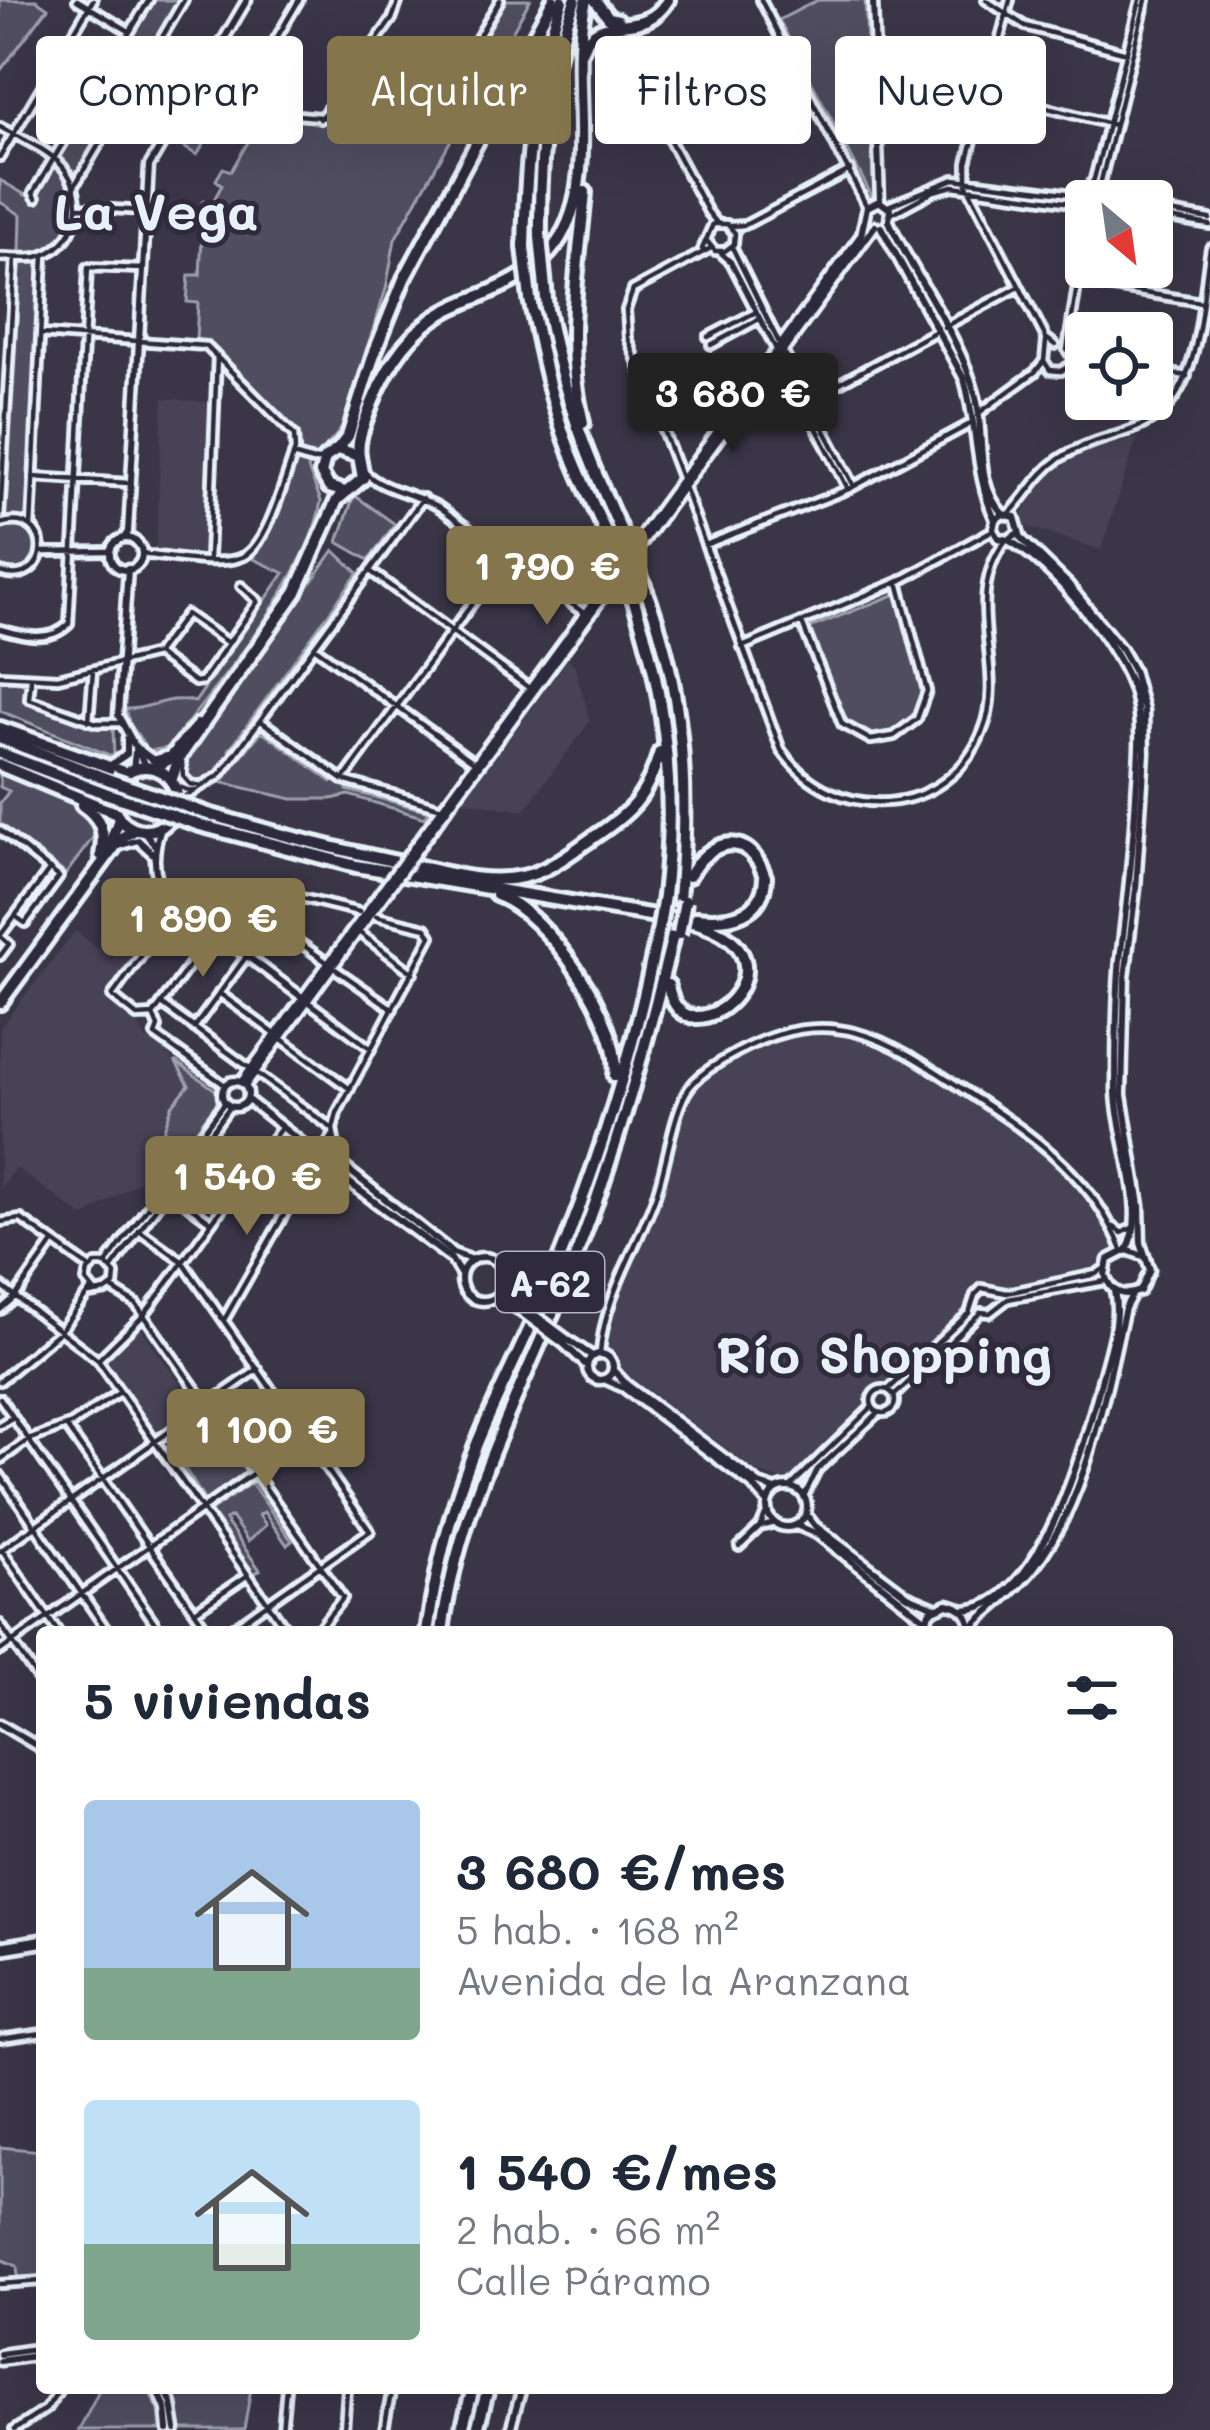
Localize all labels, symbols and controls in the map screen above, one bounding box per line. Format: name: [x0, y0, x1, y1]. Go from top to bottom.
chip: Comprar: [36, 36, 303, 144]
chip: Alquilar: [327, 36, 571, 144]
chip: Filtros: [595, 36, 811, 144]
chip: Nuevo: [835, 36, 1046, 144]
district label: La Vega: [53, 176, 259, 243]
north arrow: [1065, 180, 1173, 288]
map controls: [1065, 180, 1173, 420]
button: locate: [1065, 312, 1173, 420]
pin: 3 680 €: [622, 353, 844, 455]
text: 3 680 €: [655, 366, 811, 417]
pin: 1 790 €: [436, 526, 658, 628]
text: 1 790 €: [473, 539, 621, 590]
pin: 1 890 €: [92, 878, 314, 980]
text: 1 890 €: [128, 891, 278, 942]
pin: 1 540 €: [136, 1136, 358, 1238]
text: 1 540 €: [172, 1149, 322, 1200]
road number: A-62: [496, 1252, 604, 1312]
district label: Río Shopping: [716, 1319, 1052, 1386]
pin: 1 100 €: [155, 1389, 377, 1491]
text: 1 100 €: [194, 1402, 338, 1453]
text: 5 viviendas: [84, 1665, 371, 1732]
icon: filters: [1059, 1665, 1125, 1731]
text: 3 680 €/mes: [456, 1836, 786, 1903]
icon: home: [180, 1848, 324, 1992]
text: 5 hab. · 168 m²: [456, 1903, 739, 1954]
text: Avenida de la Aranzana: [456, 1954, 911, 2005]
text: 1 540 €/mes: [456, 2136, 778, 2203]
icon: home: [180, 2148, 324, 2292]
text: 2 hab. · 66 m²: [456, 2203, 720, 2254]
text: Calle Páramo: [456, 2254, 711, 2305]

